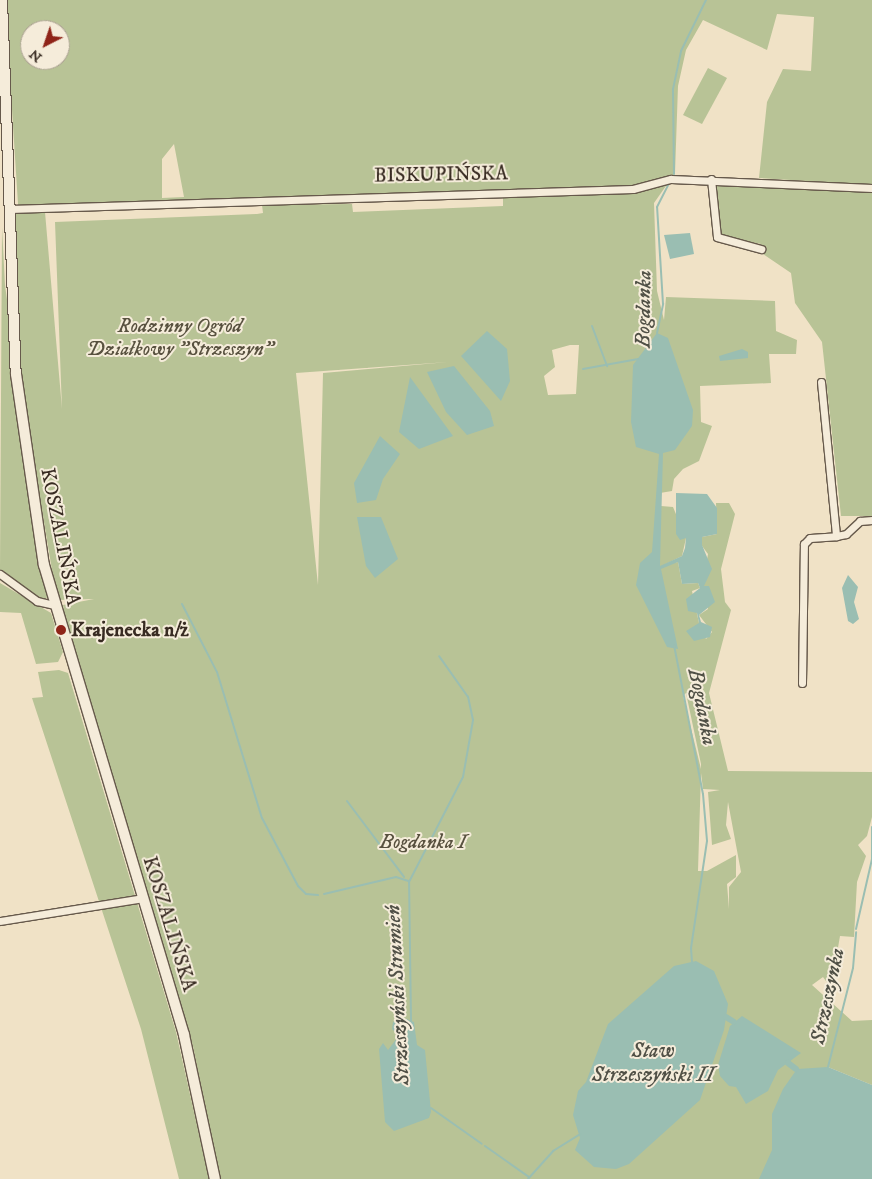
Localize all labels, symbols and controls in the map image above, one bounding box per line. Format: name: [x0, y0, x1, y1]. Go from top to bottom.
north arrow: [20, 20, 70, 70]
text: N: [26, 45, 46, 66]
street label: BISKUPIŃSKA: [374, 162, 508, 188]
water label: Bogdanka: [631, 270, 657, 348]
park label: Rodzinny Ogród Działkowy "Strzeszyn": [87, 315, 273, 362]
street label: KOSZALIŃSKA: [35, 466, 85, 608]
place label: Krajenecka n/ż: [71, 618, 189, 642]
marker: Krajenecka n/ż: [55, 624, 67, 636]
water label: Bogdanka: [682, 667, 722, 747]
park label: Bogdanka I: [380, 830, 466, 854]
street label: KOSZALIŃSKA: [137, 854, 201, 994]
water label: Strzeszyński Strumień: [381, 904, 415, 1086]
water label: Strzeszynka: [806, 946, 850, 1046]
water label: Staw Strzeszyński II: [592, 1038, 714, 1088]

